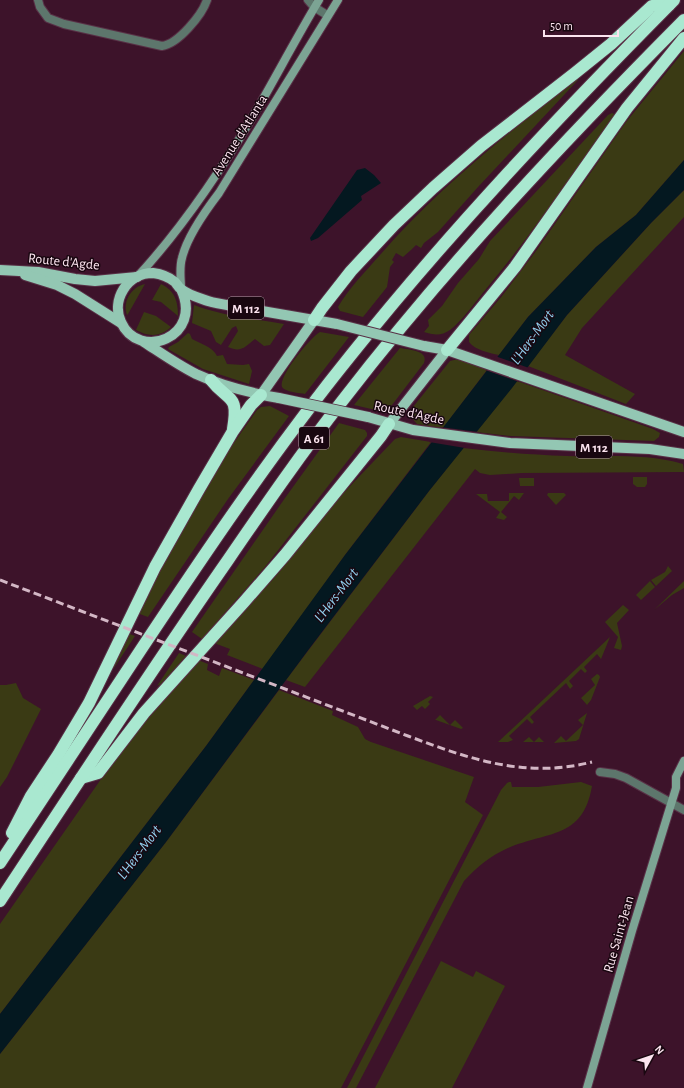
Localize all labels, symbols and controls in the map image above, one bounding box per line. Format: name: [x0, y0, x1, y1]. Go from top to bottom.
scale bar: [544, 12, 618, 38]
text: 50 m: [550, 20, 573, 32]
street label: Avenue d'Atlanta: [210, 92, 270, 178]
street label: Route d'Agde: [28, 251, 100, 273]
road number: M 112: [228, 297, 264, 319]
water label: L'Hers-Mort: [508, 307, 557, 367]
street label: Route d'Agde: [372, 399, 445, 427]
road number: A 61: [299, 427, 329, 449]
road number: M 112: [576, 436, 612, 458]
water label: L'Hers-Mort: [311, 566, 361, 625]
water label: L'Hers-Mort: [114, 823, 164, 882]
street label: Rue Saint-Jean: [601, 894, 637, 974]
north arrow: [632, 1036, 672, 1076]
text: N: [653, 1043, 666, 1056]

